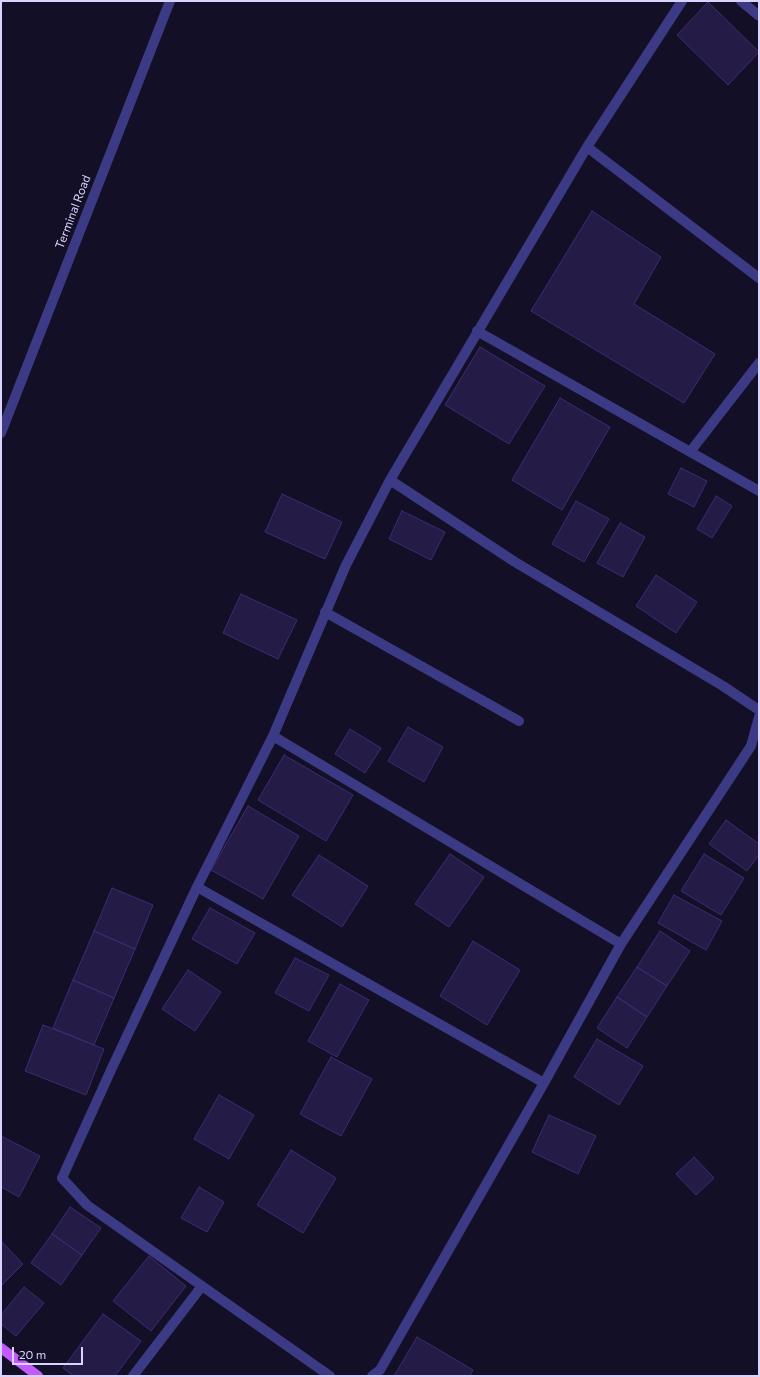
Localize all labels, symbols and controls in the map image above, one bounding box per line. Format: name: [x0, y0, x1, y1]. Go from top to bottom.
street label: Terminal Road: [52, 173, 94, 251]
scale bar: [14, 1339, 85, 1365]
text: 20 m: [19, 1347, 46, 1361]

